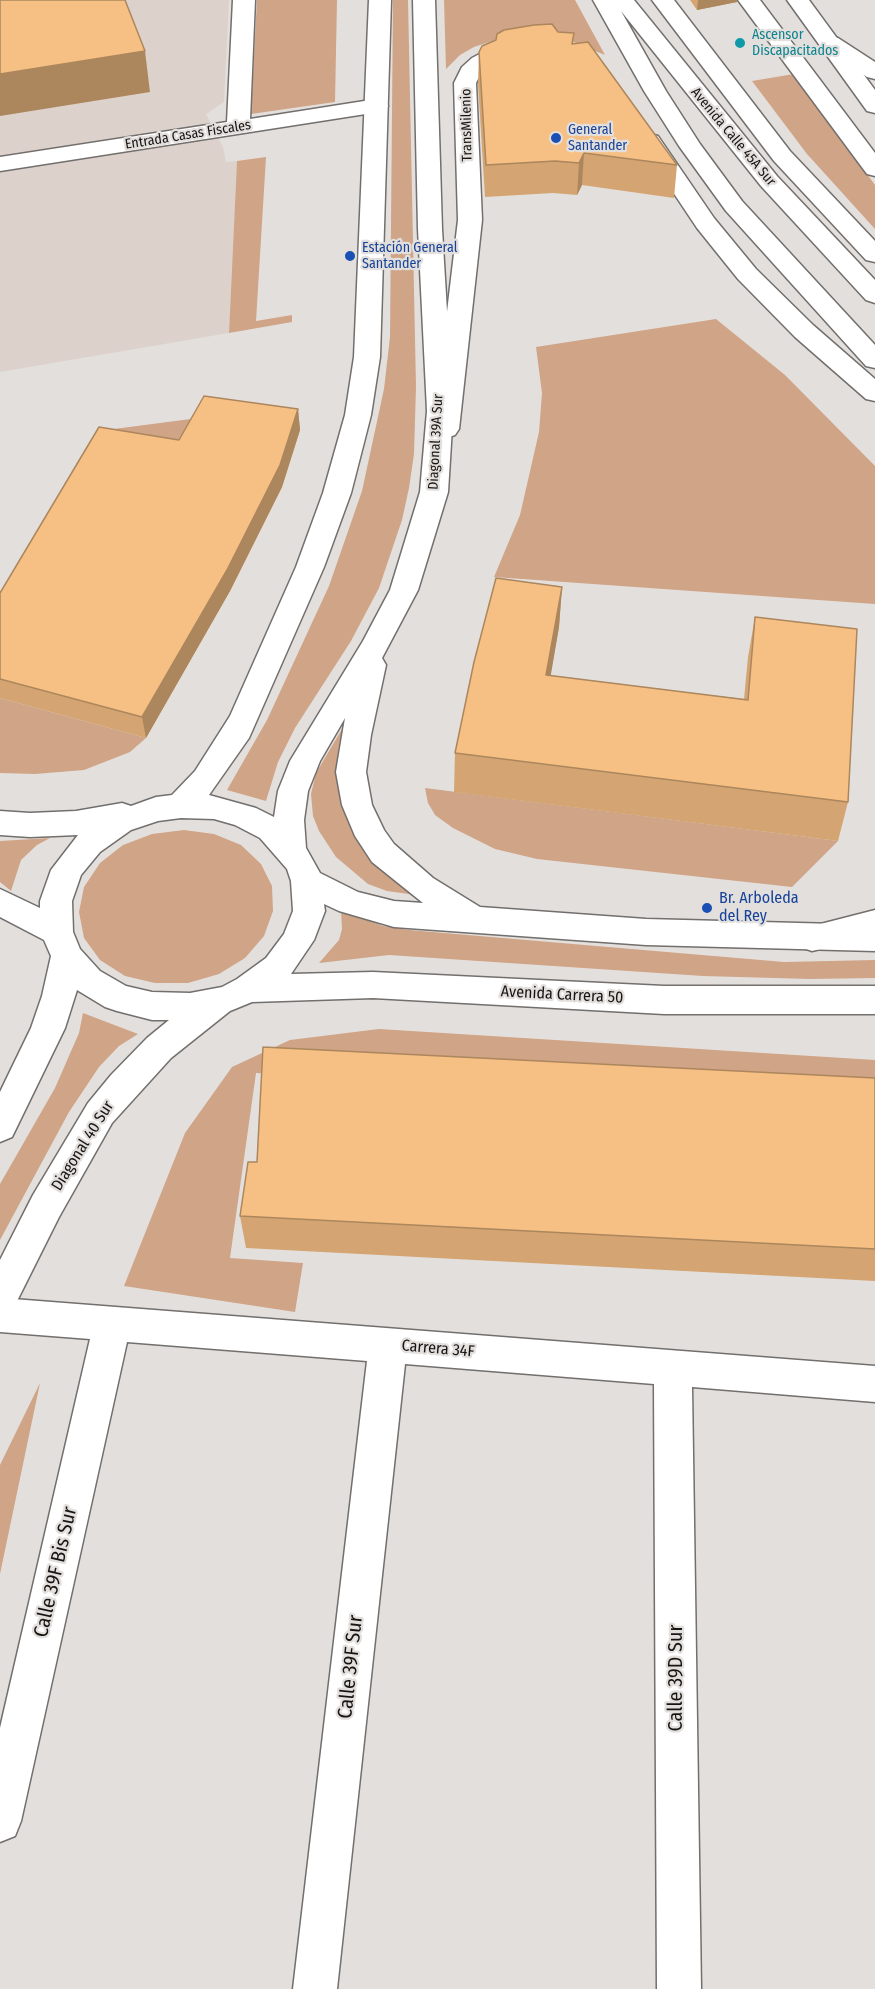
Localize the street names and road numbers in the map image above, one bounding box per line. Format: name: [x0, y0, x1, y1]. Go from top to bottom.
street label: Avenida Calle 45A Sur: [687, 84, 779, 190]
street label: TransMilenio: [458, 88, 476, 162]
street label: Entrada Casas Fiscales: [124, 117, 252, 153]
street label: Diagonal 39A Sur: [425, 394, 447, 490]
street label: Avenida Carrera 50: [500, 982, 624, 1008]
street label: Diagonal 40 Sur: [48, 1097, 118, 1195]
street label: Carrera 34F: [401, 1336, 475, 1362]
street label: Calle 39F Bis Sur: [29, 1504, 83, 1640]
street label: Calle 39F Sur: [334, 1614, 368, 1720]
street label: Calle 39D Sur: [664, 1625, 688, 1731]

